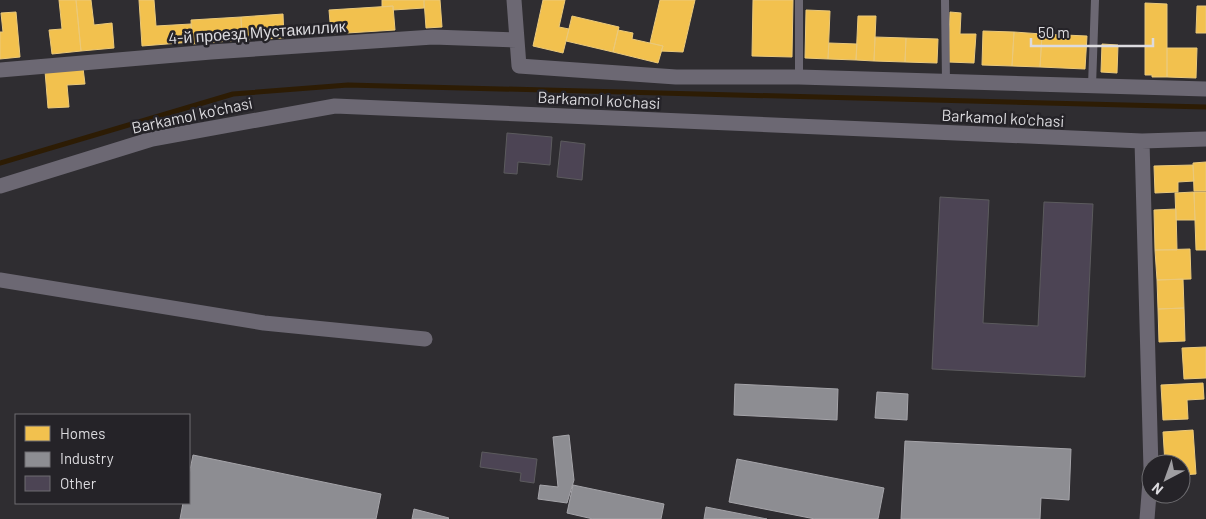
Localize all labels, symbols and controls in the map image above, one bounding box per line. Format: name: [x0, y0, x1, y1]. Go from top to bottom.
scale bar: [1031, 15, 1154, 47]
street label: 4-й проезд Мустакиллик: [168, 16, 347, 47]
text: 50 m: [1038, 23, 1070, 41]
street label: Barkamol ko'chasi: [537, 87, 661, 112]
street label: Barkamol ko'chasi: [130, 92, 254, 137]
street label: Barkamol ko'chasi: [941, 105, 1065, 130]
legend: [15, 414, 190, 504]
text: Homes: [60, 424, 105, 442]
text: Industry: [60, 449, 114, 467]
north arrow: [1141, 454, 1191, 504]
text: Other: [60, 474, 97, 492]
text: N: [1148, 480, 1166, 499]

